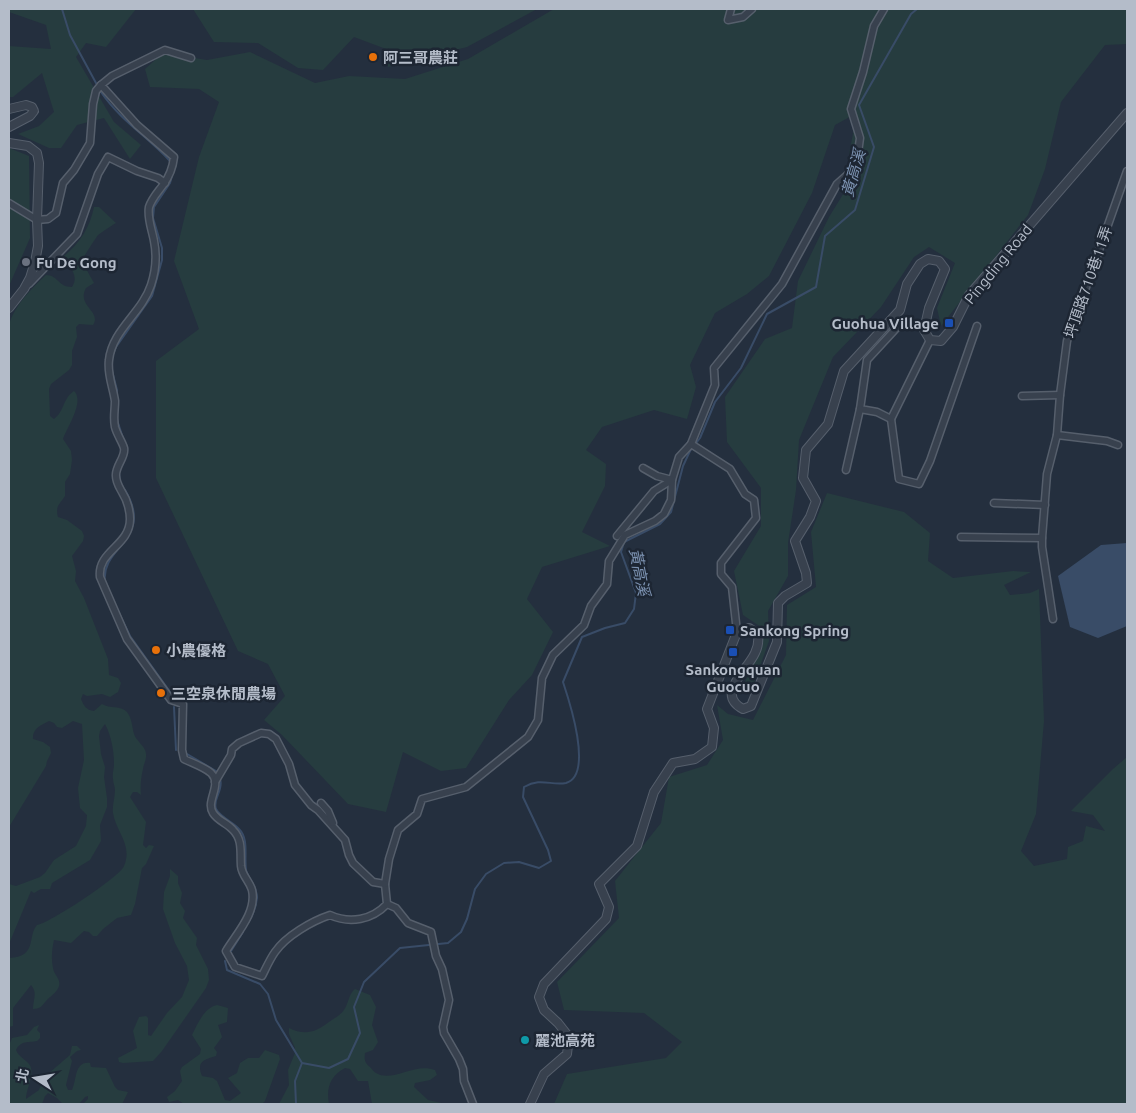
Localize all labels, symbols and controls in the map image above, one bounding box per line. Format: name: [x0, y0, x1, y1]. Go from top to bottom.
place label: 阿三哥農莊: [383, 49, 458, 66]
marker: 阿三哥農莊: [367, 51, 379, 63]
water label: 黃高溪: [838, 146, 869, 199]
street label: Pingding Road: [961, 221, 1035, 307]
street label: 坪頂路710巷11弄: [1061, 224, 1115, 340]
place label: Fu De Gong: [36, 254, 117, 271]
marker: Fu De Gong: [20, 256, 32, 268]
place label: Guohua Village: [832, 315, 939, 332]
marker: Guohua Village: [943, 317, 955, 329]
water label: 黃高溪: [627, 547, 654, 599]
place label: Sankong Spring: [740, 622, 849, 639]
marker: Sankong Spring: [724, 624, 736, 636]
place label: 小農優格: [166, 642, 227, 659]
marker: 小農優格: [150, 644, 162, 656]
marker: Sankongquan Guocuo: [727, 646, 739, 658]
place label: Sankongquan Guocuo: [686, 661, 780, 695]
place label: 三空泉休閒農場: [171, 685, 276, 702]
marker: 三空泉休閒農場: [155, 687, 167, 699]
place label: 麗池高苑: [535, 1032, 595, 1049]
marker: 麗池高苑: [519, 1034, 531, 1046]
north arrow: [10, 1053, 60, 1103]
text: 北: [13, 1067, 32, 1084]

